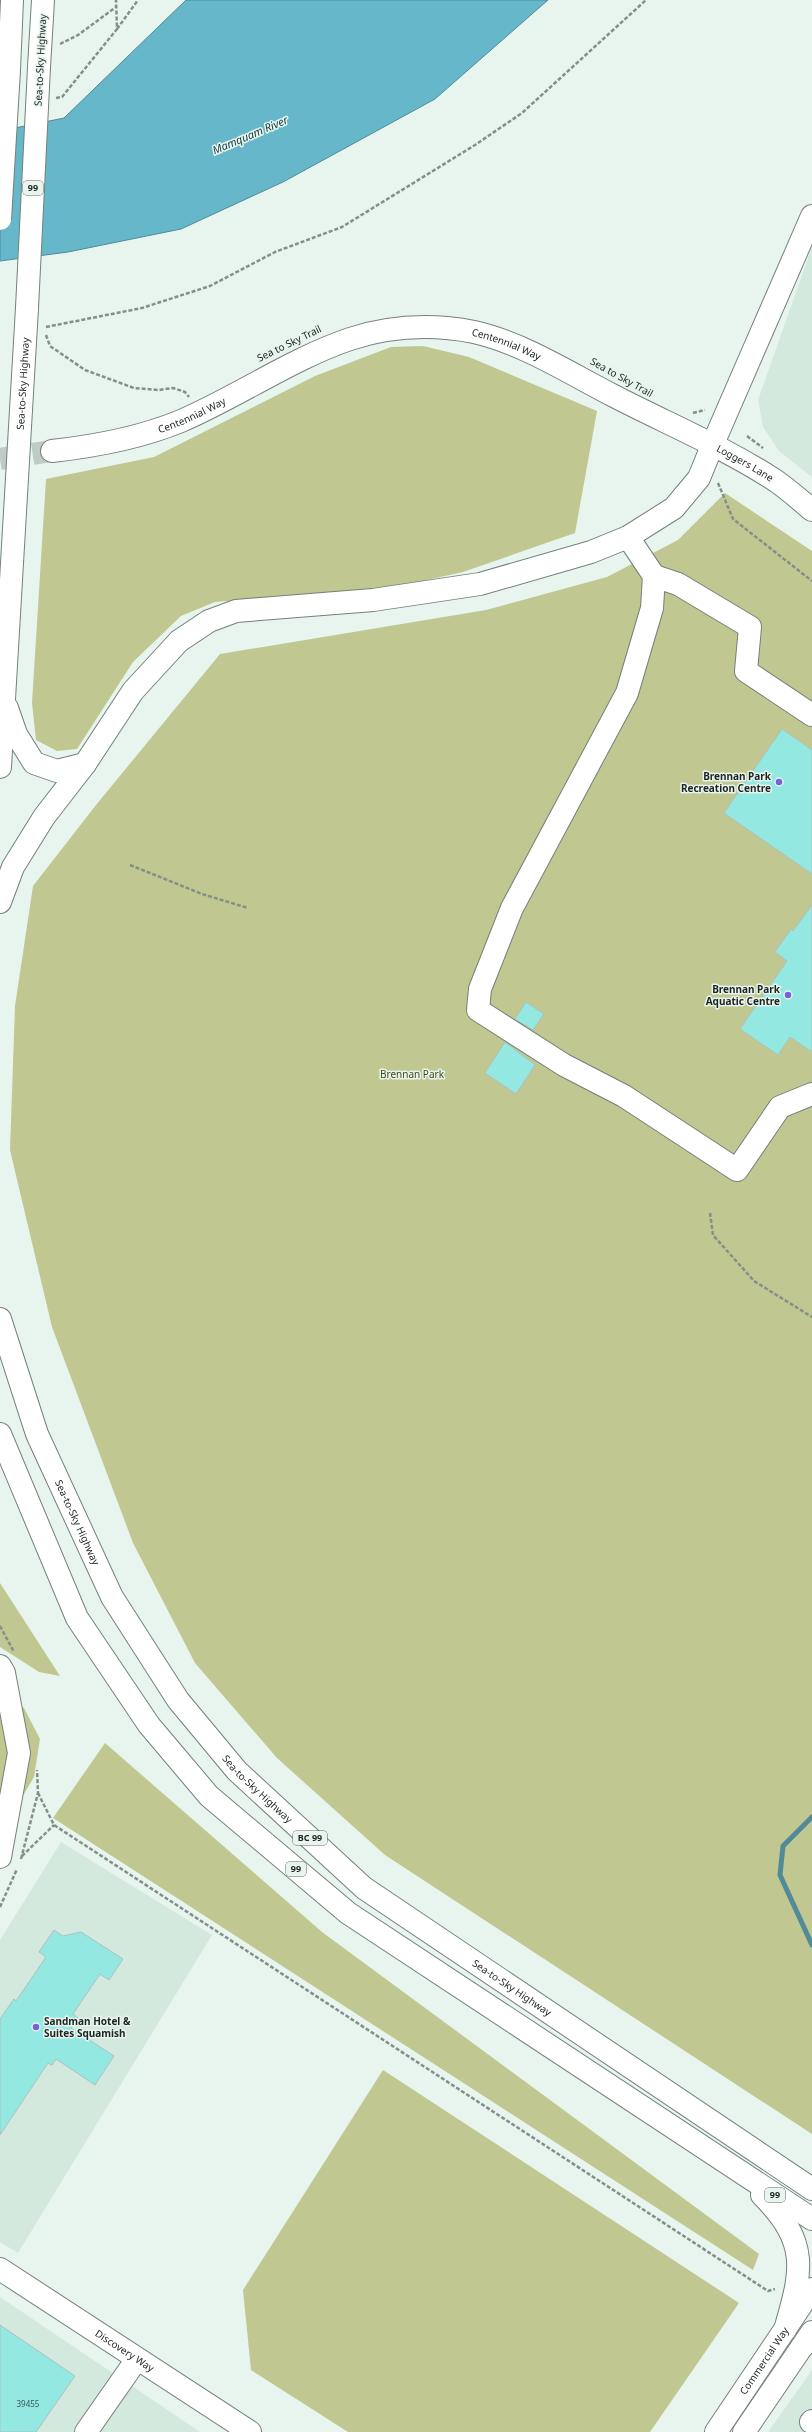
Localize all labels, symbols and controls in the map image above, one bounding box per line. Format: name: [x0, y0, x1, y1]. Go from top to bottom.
street label: Sea-to-Sky Highway: [31, 13, 49, 106]
water label: Mamquam River: [210, 112, 290, 157]
road number: 99: [23, 181, 43, 195]
street label: Sea to Sky Trail: [255, 321, 323, 365]
street label: Centennial Way: [471, 325, 544, 364]
street label: Sea-to-Sky Highway: [13, 336, 32, 430]
street label: Sea to Sky Trail: [588, 354, 656, 400]
street label: Centennial Way: [156, 393, 229, 436]
street label: Loggers Lane: [714, 441, 777, 485]
place label: Brennan Park Recreation Centre: [681, 769, 772, 795]
marker: Brennan Park Recreation Centre: [774, 777, 784, 787]
place label: Brennan Park Aquatic Centre: [706, 982, 781, 1008]
marker: Brennan Park Aquatic Centre: [783, 990, 793, 1000]
park label: Brennan Park: [380, 1067, 445, 1081]
street label: Sea-to-Sky Highway: [52, 1477, 104, 1568]
street label: Sea-to-Sky Highway: [219, 1752, 296, 1826]
road number: BC 99: [293, 1831, 327, 1845]
road number: 99: [286, 1862, 306, 1876]
street label: Sea-to-Sky Highway: [470, 1956, 555, 2020]
place label: Sandman Hotel & Suites Squamish: [44, 2014, 131, 2040]
marker: Sandman Hotel & Suites Squamish: [31, 2022, 41, 2032]
road number: 99: [765, 2188, 785, 2202]
street label: Commercial Way: [736, 2323, 792, 2397]
street label: Discovery Way: [93, 2326, 158, 2375]
house number: 39455: [17, 2398, 40, 2409]

